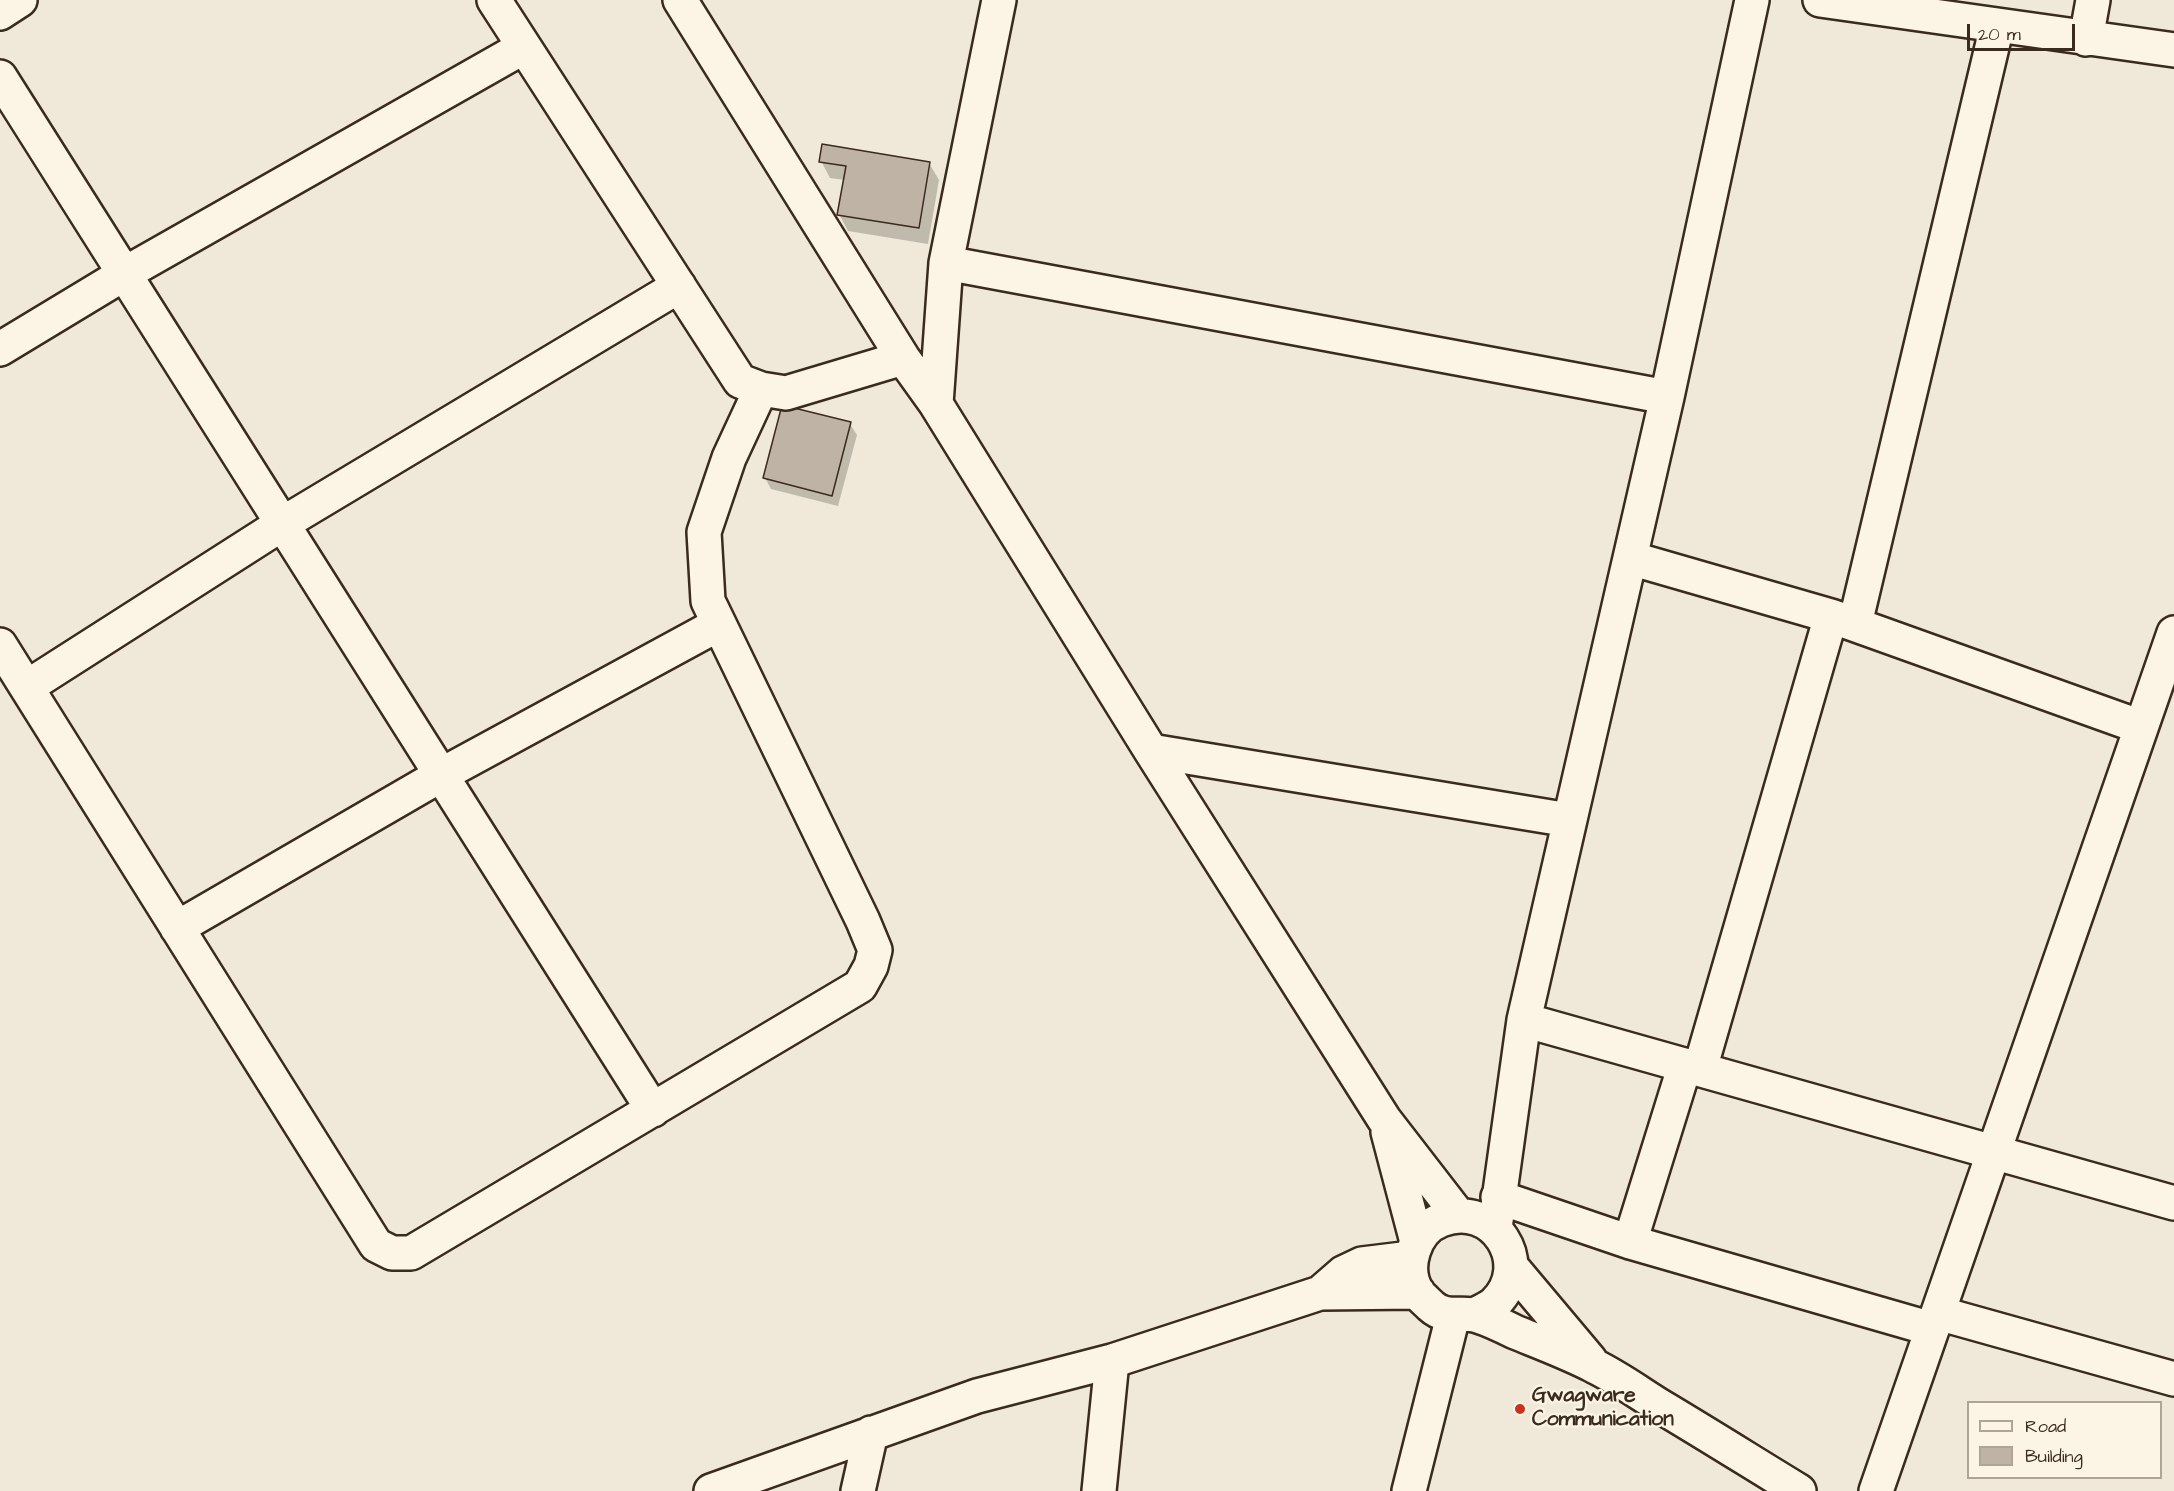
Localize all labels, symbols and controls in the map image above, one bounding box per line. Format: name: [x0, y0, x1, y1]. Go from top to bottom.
scale bar: [1970, 12, 2078, 50]
text: 20 m: [1978, 22, 2021, 47]
place label: Gwagware Communication: [1532, 1384, 1674, 1434]
legend: [1967, 1401, 2162, 1479]
marker: Gwagware Communication: [1513, 1402, 1527, 1416]
text: Road: [2025, 1414, 2066, 1439]
text: Building: [2025, 1444, 2083, 1469]

